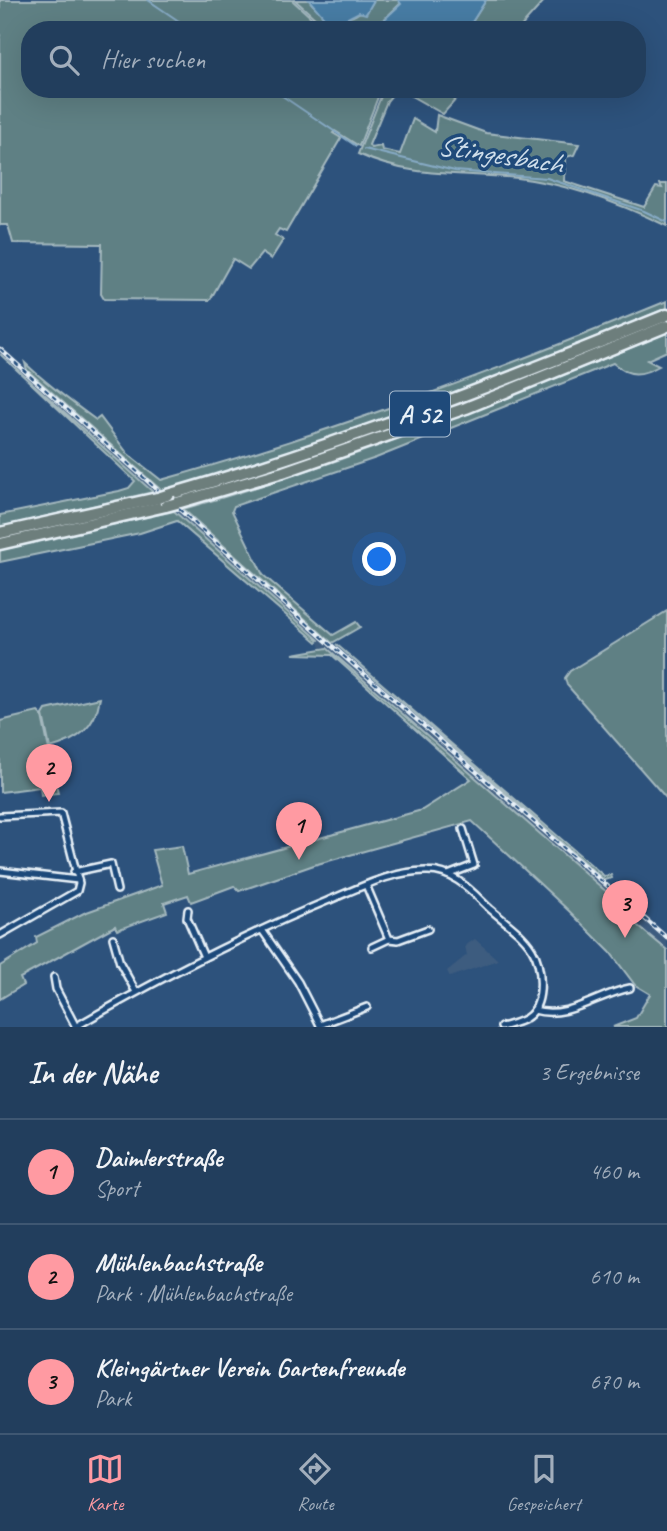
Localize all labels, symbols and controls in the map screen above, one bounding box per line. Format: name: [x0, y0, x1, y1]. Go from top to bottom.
search box: [21, 21, 646, 98]
icon: search: [45, 41, 83, 79]
text: Hier suchen: [101, 43, 205, 76]
water label: Stingesbach: [435, 125, 567, 183]
road number: A 52: [390, 392, 450, 436]
your location: [362, 542, 396, 576]
pin: 2: [26, 744, 72, 802]
pin: 1: [276, 802, 322, 860]
pin: 3: [602, 880, 648, 938]
text: In der Nähe: [28, 1054, 157, 1092]
text: 3 Ergebnisse: [539, 1058, 639, 1087]
text: Daimlerstraße: [95, 1141, 222, 1174]
text: 1: [46, 1157, 56, 1186]
text: 460 m: [590, 1157, 639, 1186]
text: Sport: [95, 1174, 139, 1203]
text: Mühlenbachstraße: [95, 1246, 262, 1279]
text: 2: [46, 1262, 56, 1291]
text: 610 m: [590, 1262, 639, 1291]
text: Park · Mühlenbachstraße: [95, 1279, 292, 1308]
text: Kleingärtner Verein Gartenfreunde: [95, 1351, 405, 1384]
text: 3: [46, 1367, 56, 1396]
text: 670 m: [590, 1367, 639, 1396]
text: Park: [95, 1384, 131, 1413]
tab: Karte: [86, 1450, 124, 1516]
tab: Route: [296, 1450, 334, 1516]
tab: Gespeichert: [507, 1450, 581, 1516]

